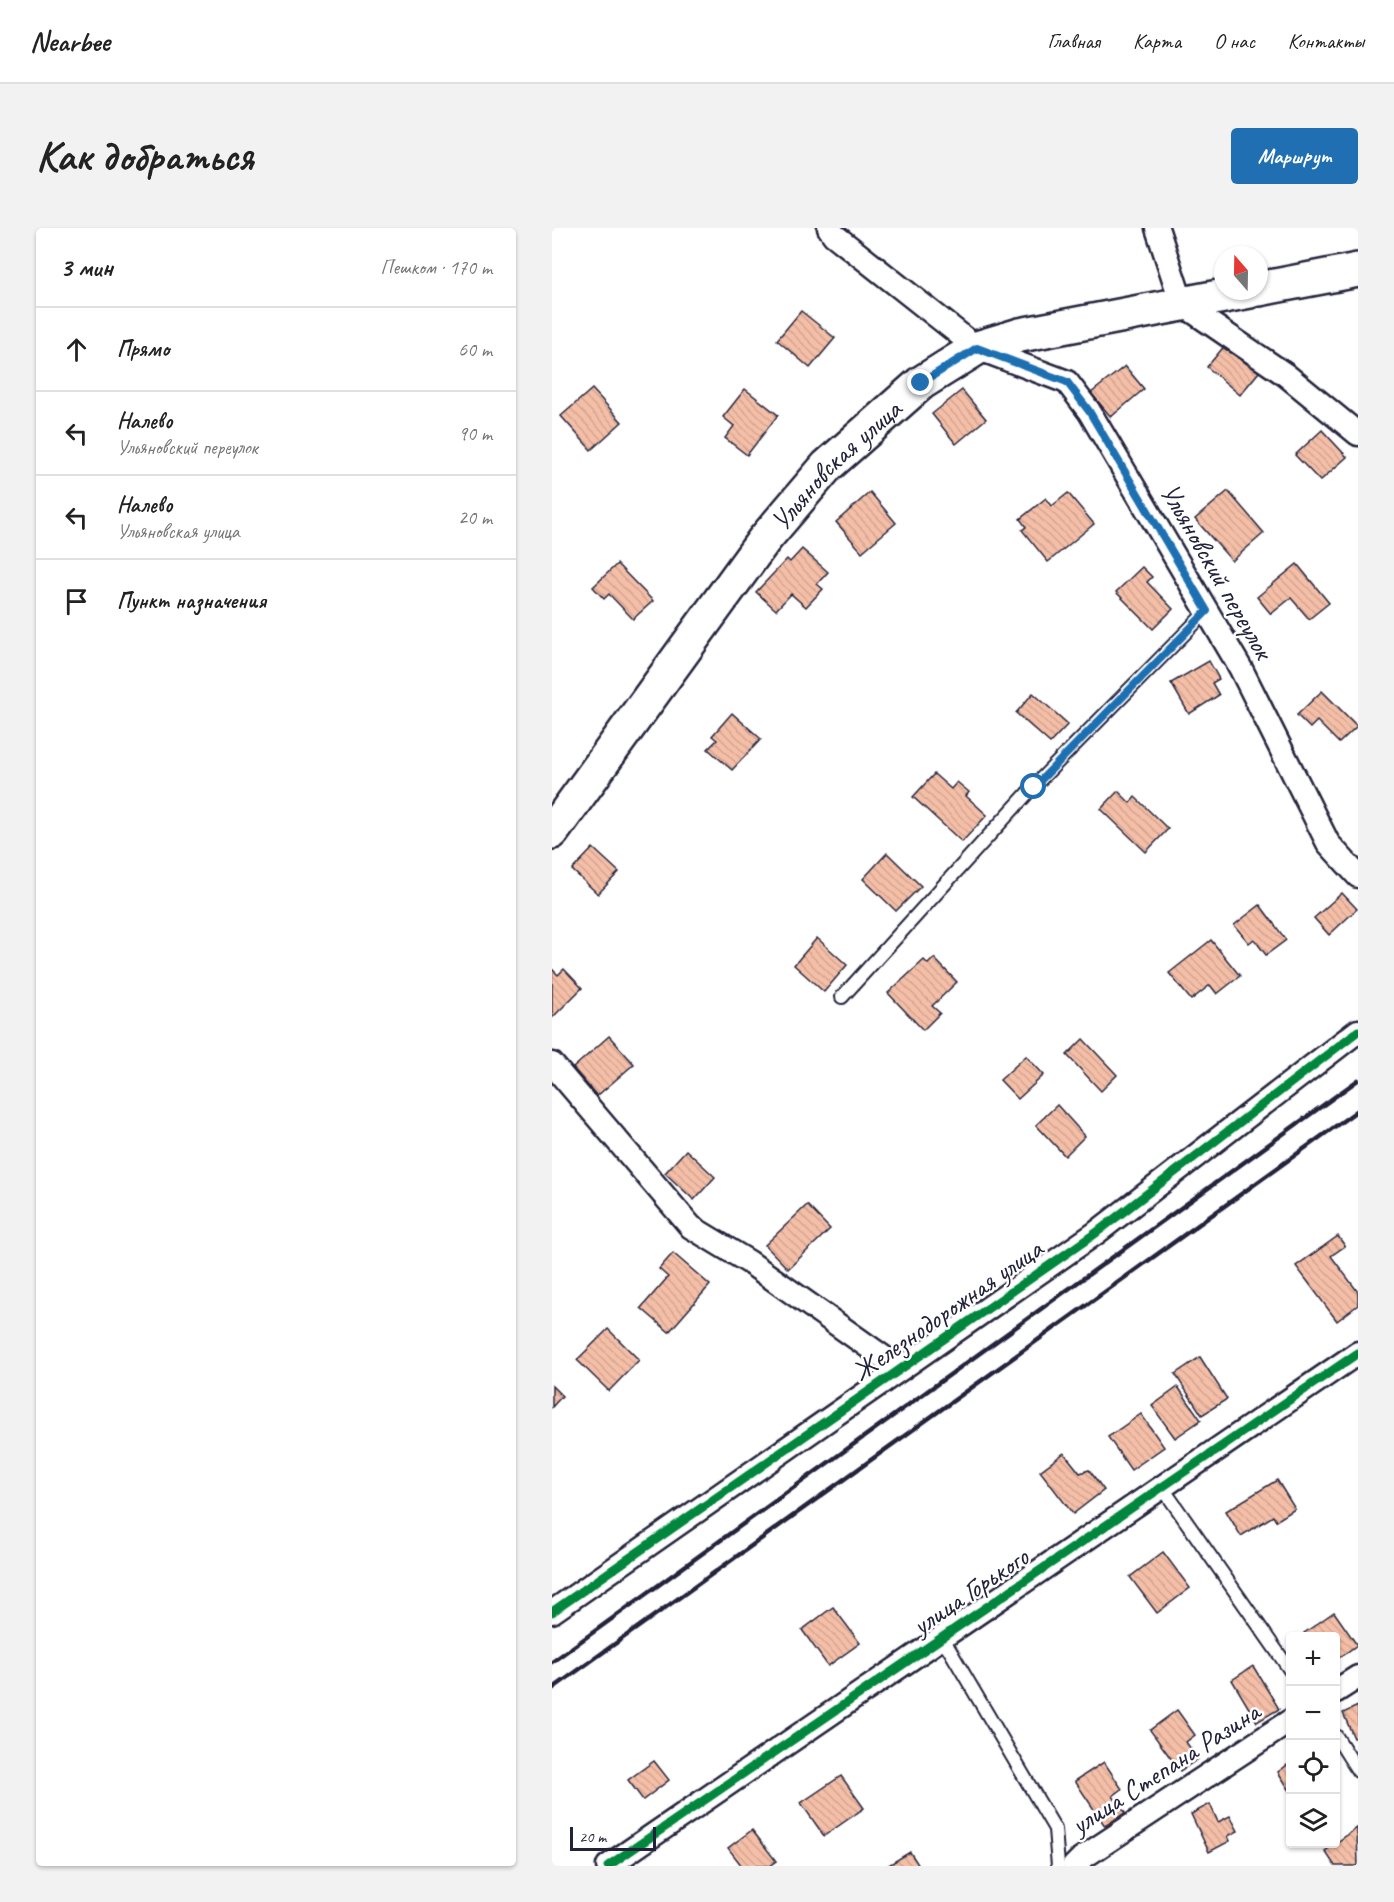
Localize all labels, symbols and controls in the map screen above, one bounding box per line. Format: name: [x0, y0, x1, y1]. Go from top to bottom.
text: Nearbee: [30, 24, 110, 59]
text: Главная: [1047, 28, 1100, 54]
text: Карта: [1133, 28, 1181, 54]
text: О нас: [1214, 28, 1255, 54]
text: Контакты: [1288, 28, 1364, 54]
button: Маршрут: [1231, 128, 1358, 184]
text: Как добраться: [36, 130, 253, 183]
north arrow: [1214, 246, 1268, 300]
text: 3 мин: [60, 251, 113, 284]
text: Пешком · 170 m: [380, 255, 492, 280]
icon: ahead: [60, 333, 93, 366]
text: Прямо: [117, 335, 169, 363]
text: 60 m: [458, 337, 492, 362]
route end: [907, 369, 933, 395]
street label: Ульяновская улица: [763, 390, 909, 537]
text: Налево: [117, 407, 173, 435]
icon: left: [60, 417, 93, 450]
text: 90 m: [458, 421, 492, 446]
text: Ульяновский переулок: [117, 435, 258, 460]
street label: Ульяновский переулок: [1153, 477, 1283, 667]
text: Налево: [117, 491, 173, 519]
icon: left: [60, 501, 93, 534]
text: 20 m: [458, 505, 492, 530]
text: Ульяновская улица: [117, 519, 240, 544]
icon: arrive: [60, 585, 93, 618]
text: Пункт назначения: [117, 587, 266, 615]
route start: [1020, 773, 1046, 799]
street label: Железнодорожная улица: [845, 1230, 1051, 1389]
street label: улица Горького: [904, 1538, 1037, 1644]
map controls: [1286, 1632, 1340, 1848]
button: +: [1286, 1632, 1340, 1686]
button: −: [1286, 1686, 1340, 1740]
street label: улица Степана Разина: [1062, 1693, 1268, 1843]
button: locate: [1286, 1740, 1340, 1794]
button: layers: [1286, 1794, 1340, 1848]
scale bar: [570, 1824, 656, 1852]
text: 20 m: [579, 1827, 606, 1847]

